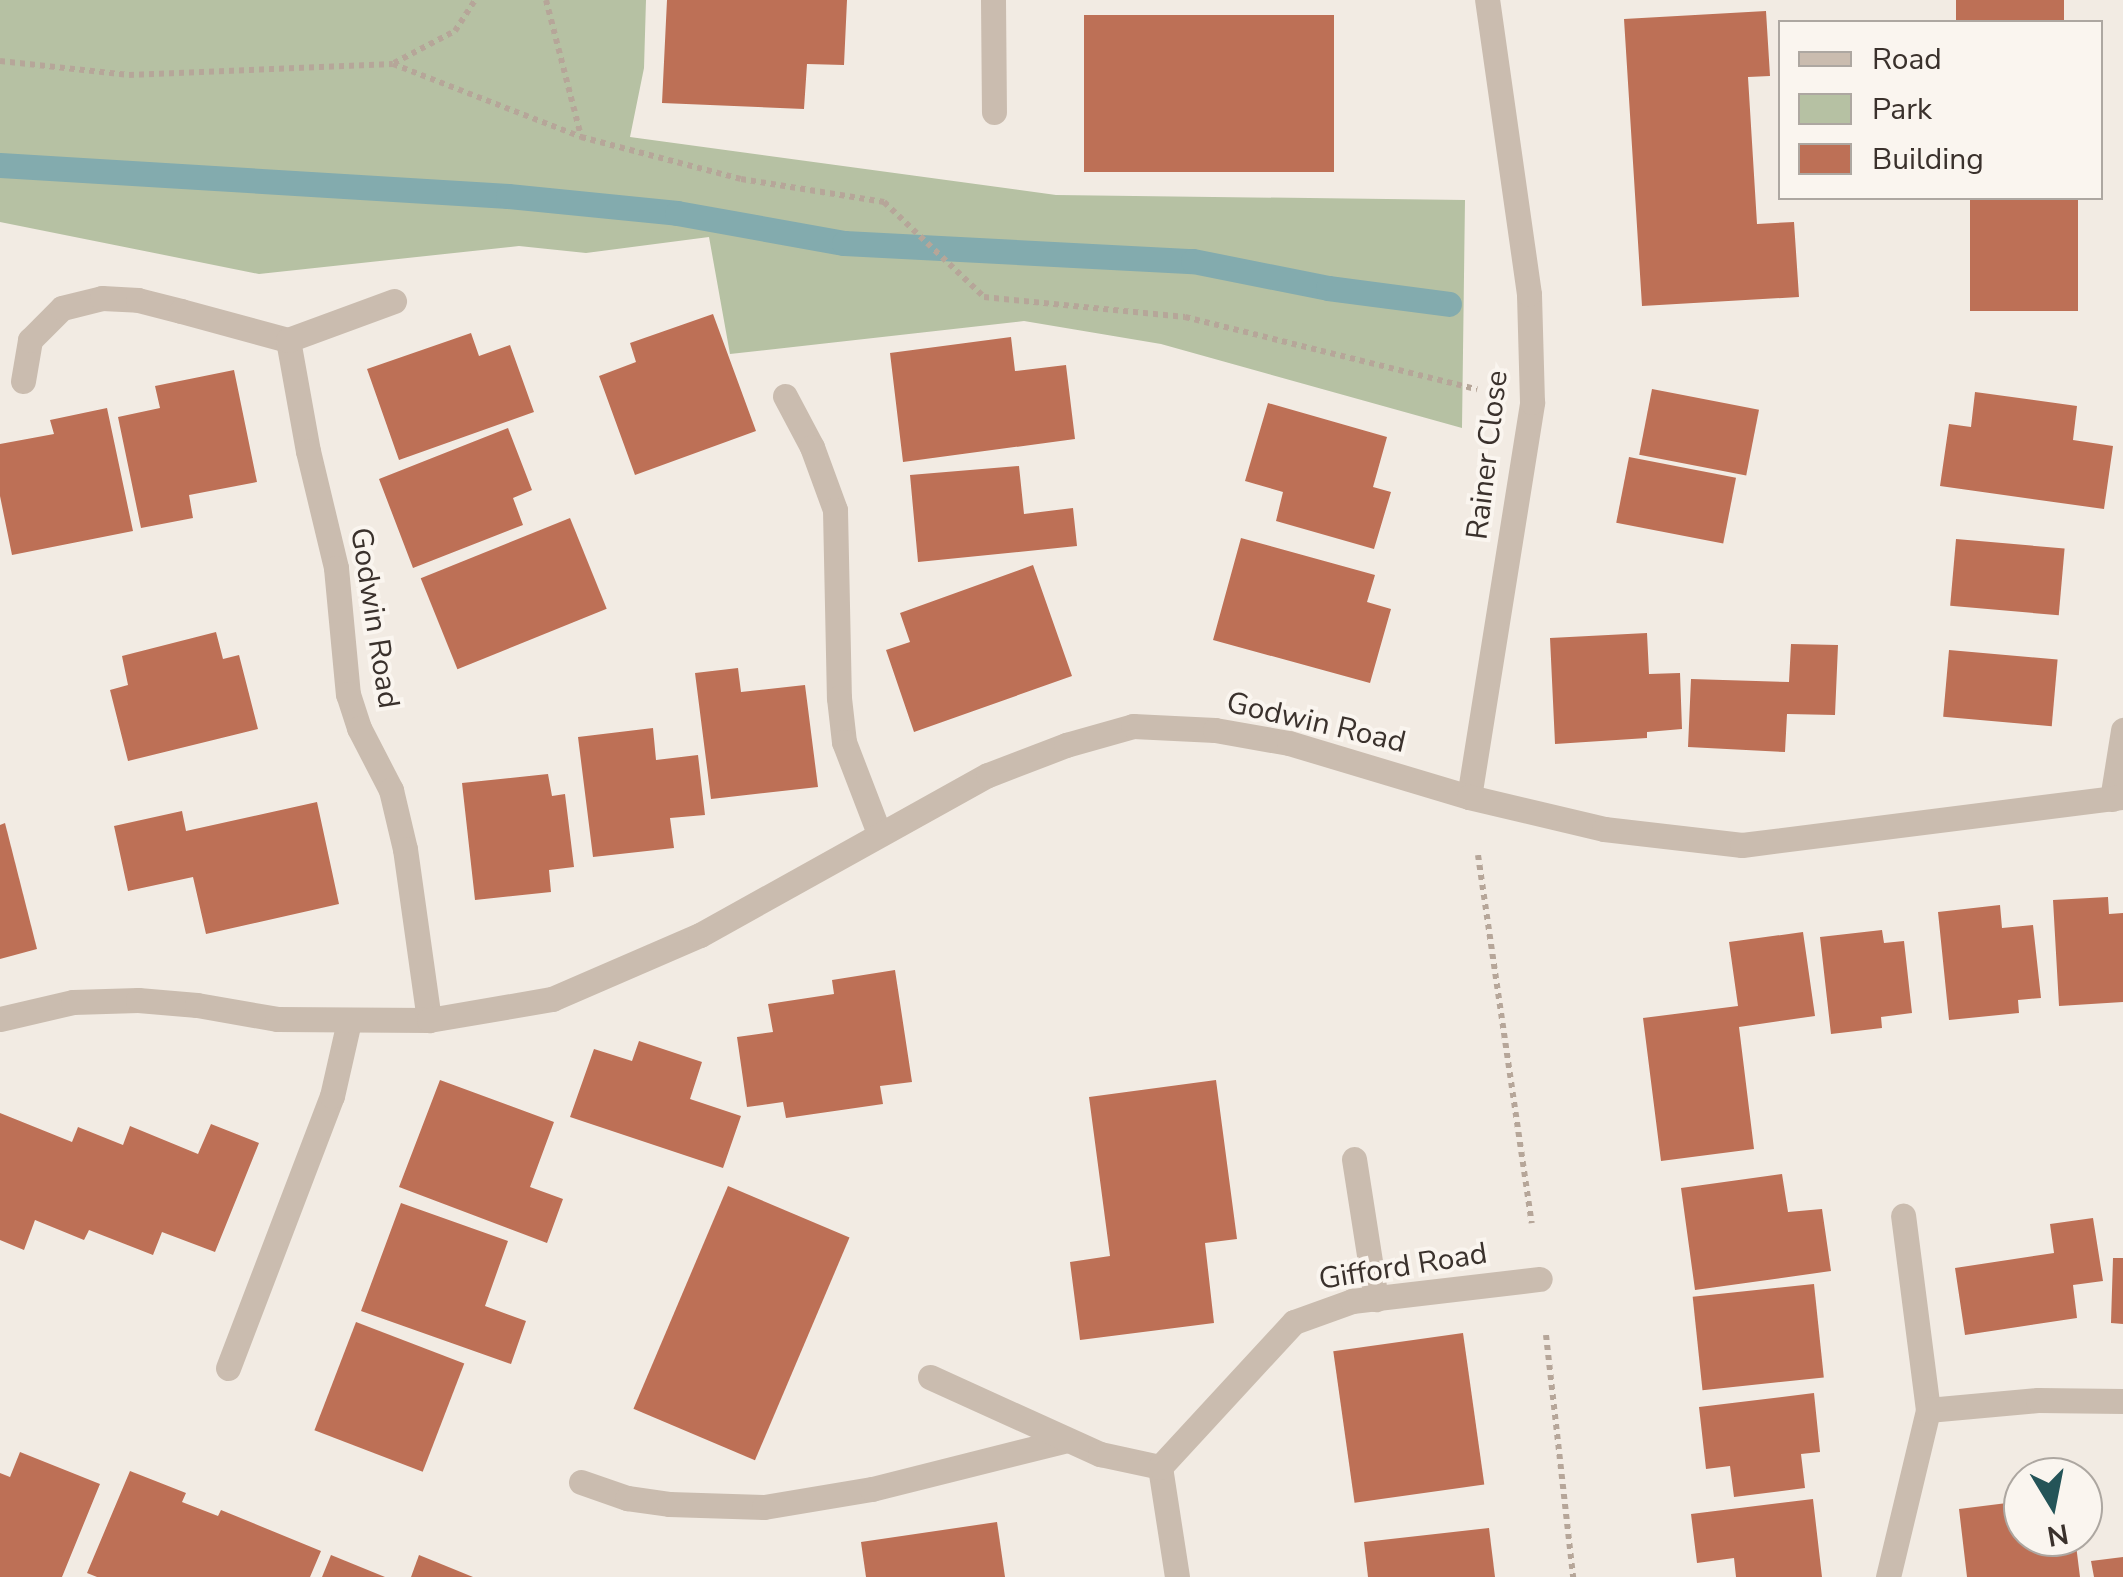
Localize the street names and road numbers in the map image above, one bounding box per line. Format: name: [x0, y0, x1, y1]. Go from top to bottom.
street label: Rainer Close: [1460, 368, 1516, 542]
street label: Godwin Road: [342, 525, 406, 711]
street label: Godwin Road: [1223, 685, 1409, 761]
street label: Gifford Road: [1316, 1236, 1490, 1298]

